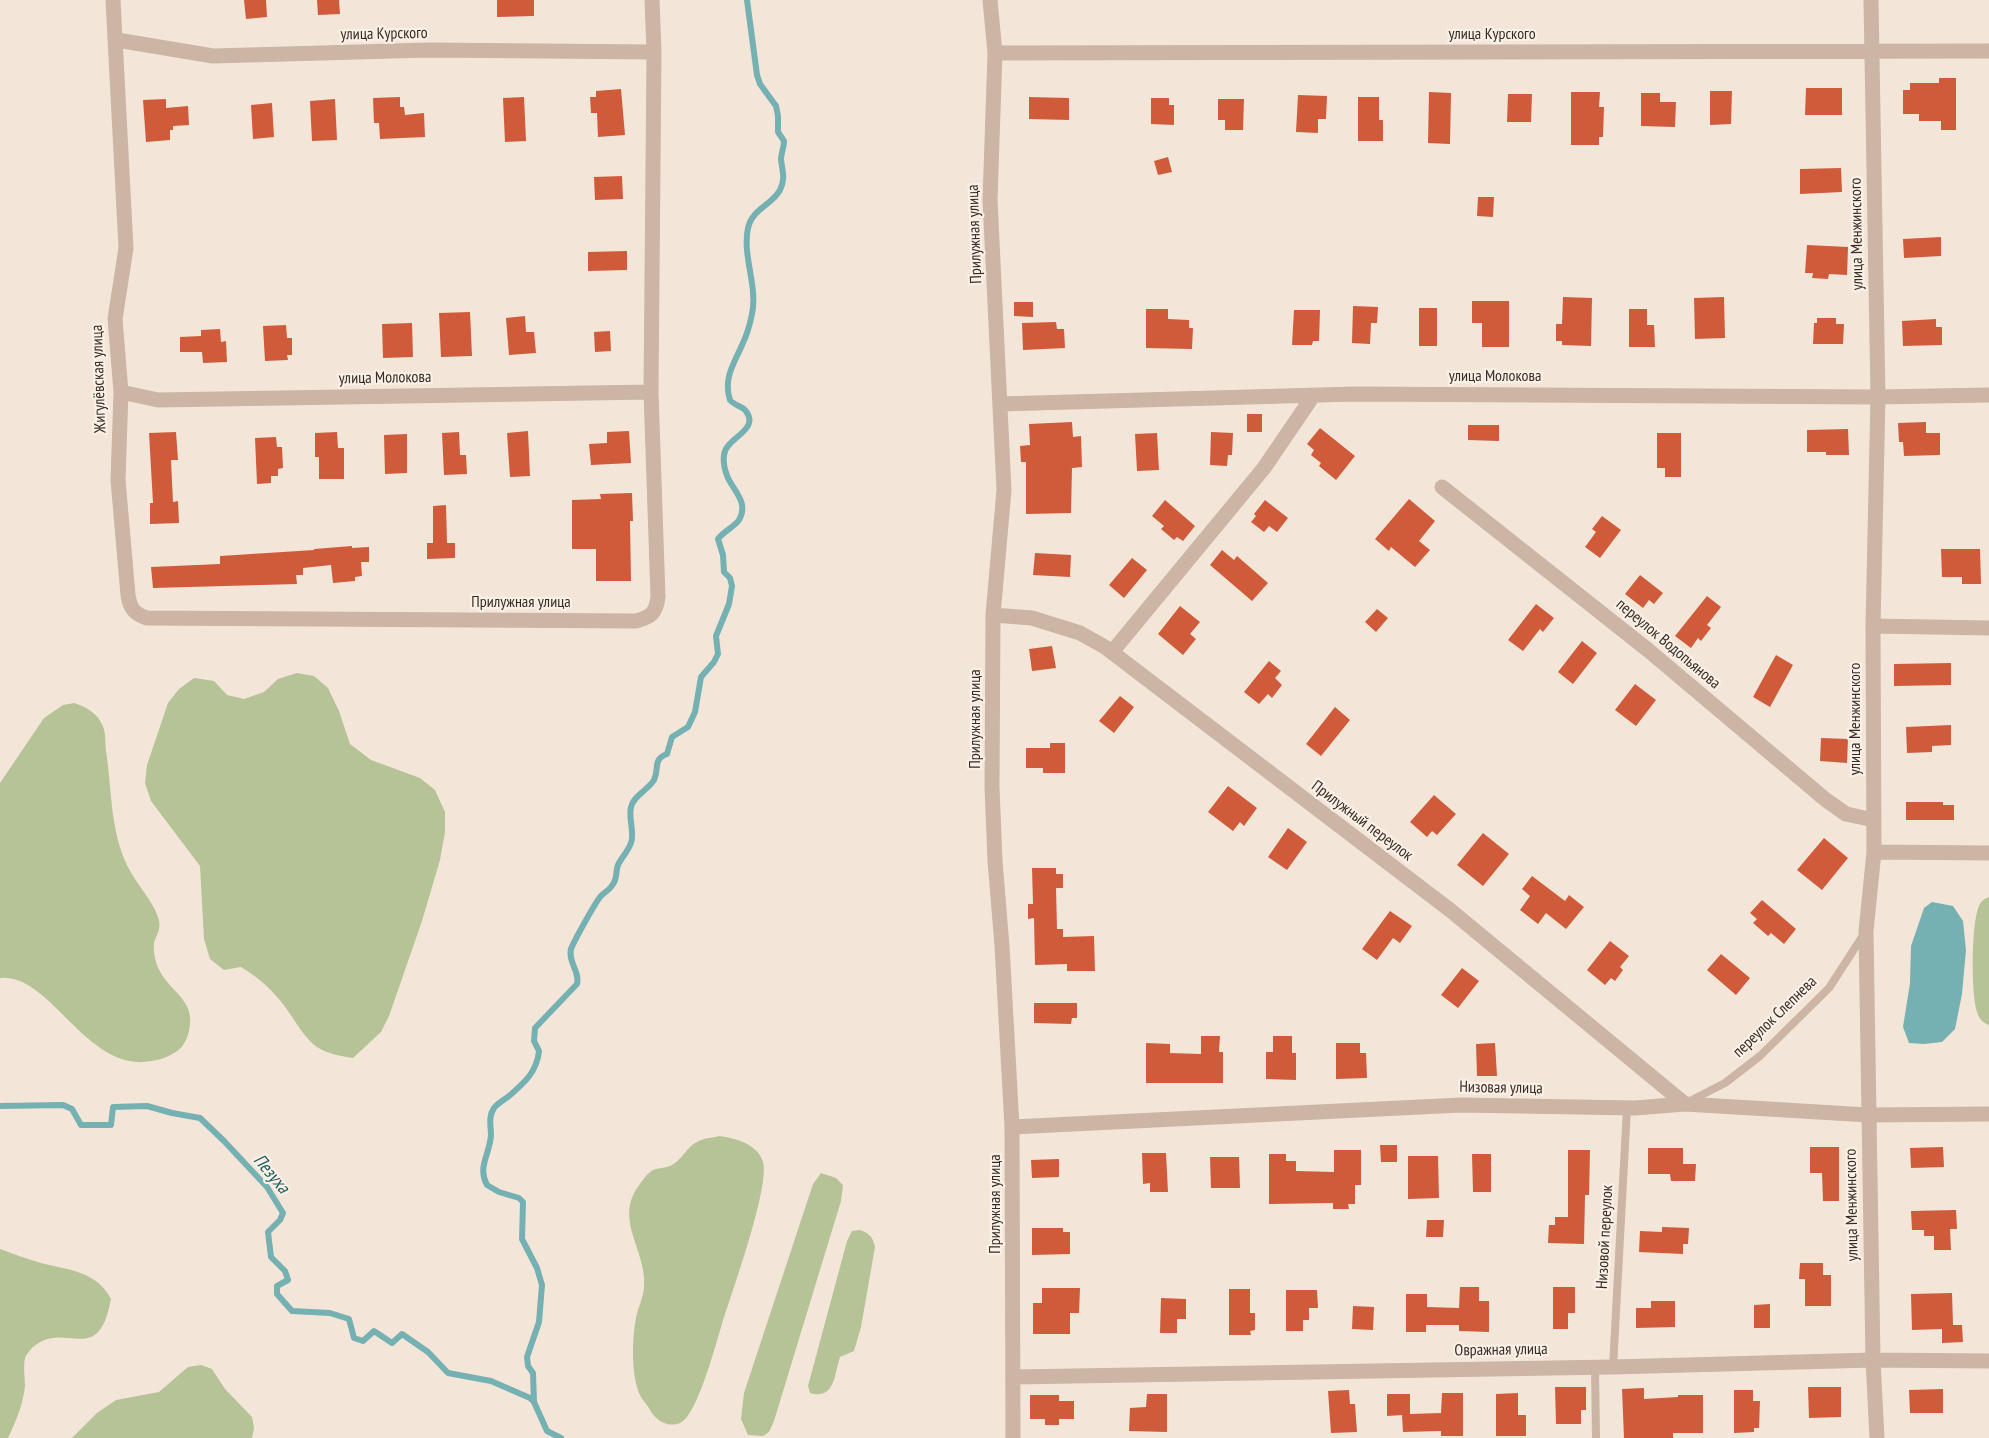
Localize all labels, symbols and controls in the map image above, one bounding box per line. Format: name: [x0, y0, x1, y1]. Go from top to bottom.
street label: улица Курского: [340, 24, 428, 44]
street label: улица Курского: [1448, 24, 1536, 44]
street label: улица Менжинского: [1846, 178, 1868, 290]
street label: Прилужная улица: [964, 184, 986, 284]
street label: Жигулёвская улица: [88, 325, 110, 433]
street label: улица Молокова: [1449, 366, 1541, 386]
street label: улица Молокова: [339, 368, 431, 388]
street label: Прилужная улица: [471, 592, 571, 612]
street label: переулок Водопьянова: [1612, 595, 1724, 693]
street label: улица Менжинского: [1845, 663, 1865, 775]
street label: Прилужная улица: [965, 669, 985, 769]
street label: Прилужный переулок: [1308, 777, 1416, 865]
street label: переулок Слепнева: [1729, 972, 1821, 1062]
street label: Низовая улица: [1459, 1078, 1543, 1098]
street label: улица Менжинского: [1841, 1149, 1863, 1261]
water label: Пезуха: [248, 1150, 294, 1198]
street label: Прилужная улица: [985, 1154, 1005, 1254]
street label: Низовой переулок: [1593, 1184, 1617, 1290]
street label: Овражная улица: [1454, 1340, 1548, 1360]

